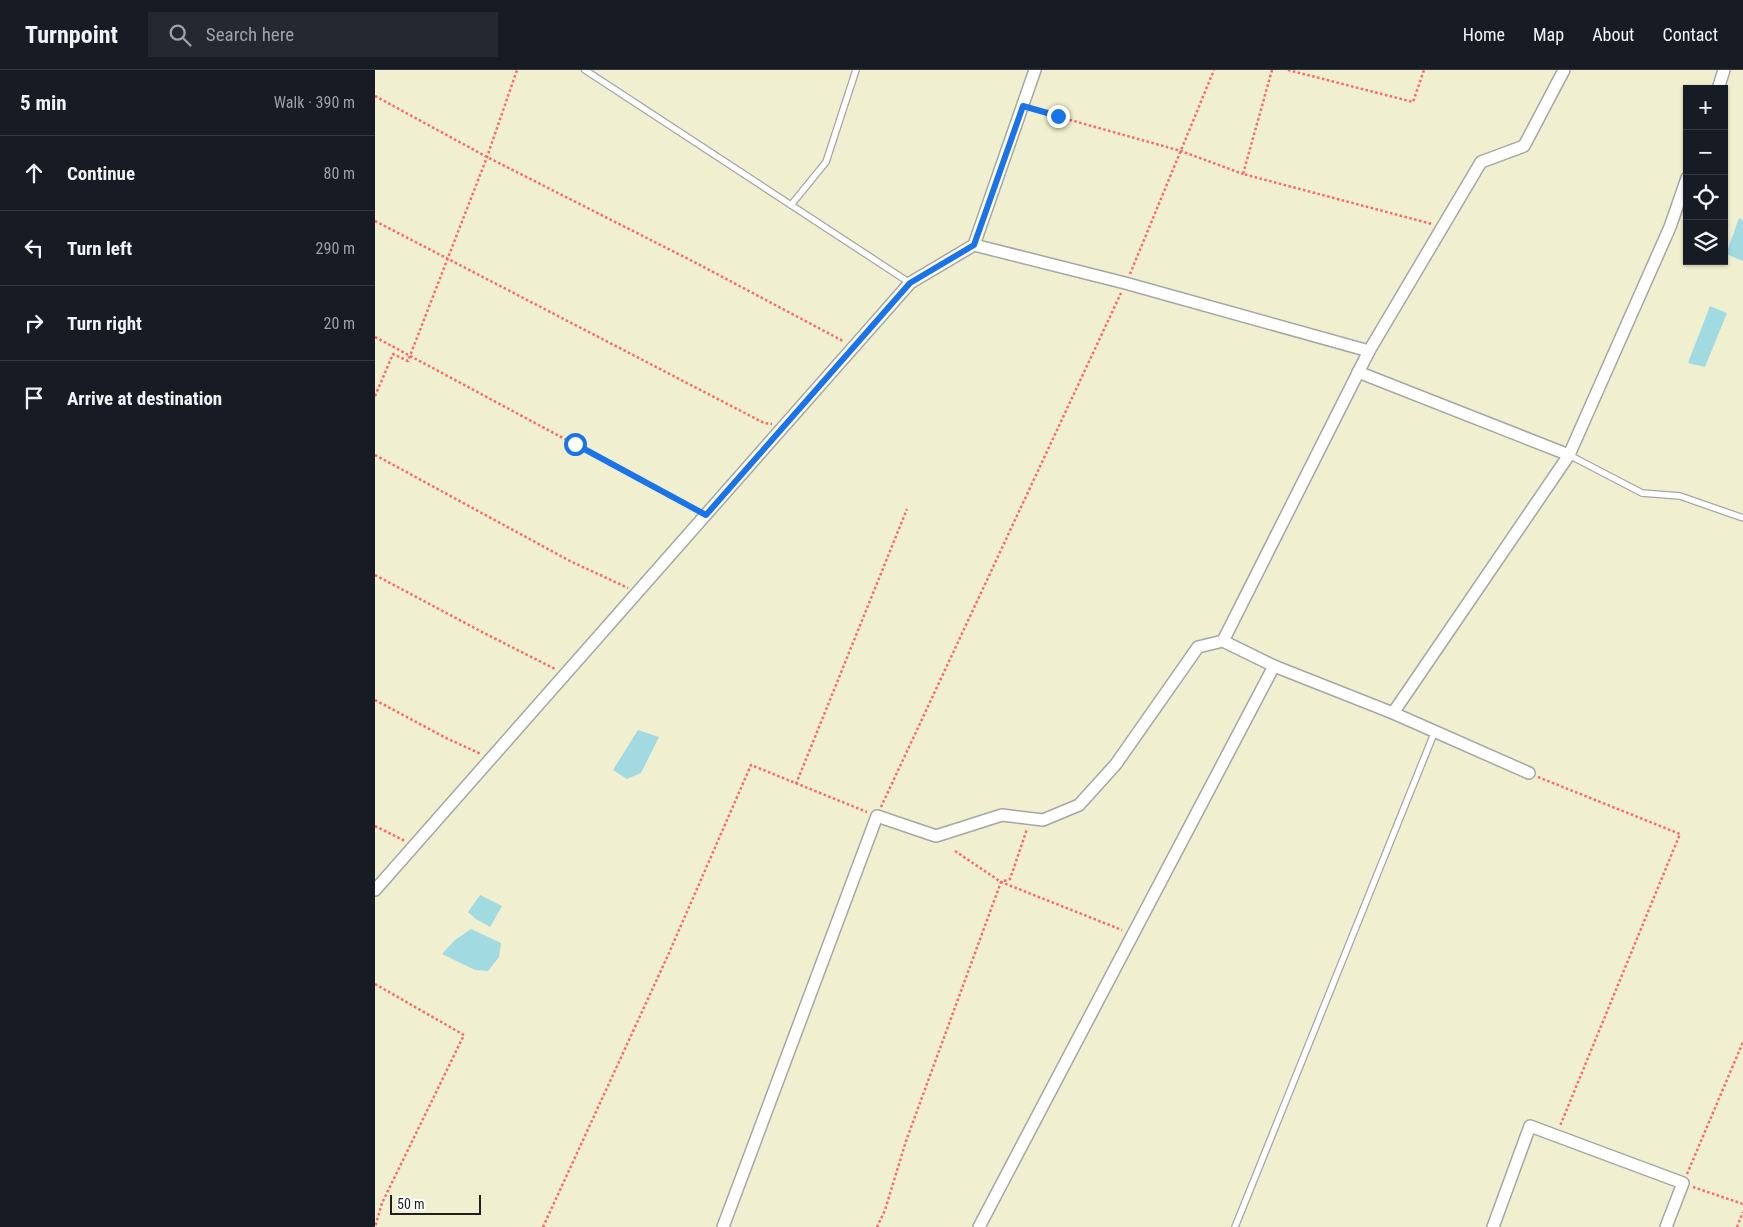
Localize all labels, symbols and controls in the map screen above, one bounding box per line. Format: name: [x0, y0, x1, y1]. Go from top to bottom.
search box: [148, 12, 498, 57]
text: Turnpoint: [25, 21, 118, 49]
icon: search: [166, 21, 194, 49]
text: Search here: [206, 23, 294, 46]
text: Home: [1463, 24, 1505, 45]
text: Map: [1533, 24, 1564, 45]
text: About: [1592, 24, 1634, 45]
text: Contact: [1662, 24, 1718, 45]
map controls: [1683, 85, 1728, 265]
button: +: [1683, 85, 1728, 130]
text: 5 min: [20, 91, 67, 115]
text: Walk · 390 m: [274, 93, 355, 112]
route end: [1047, 105, 1070, 128]
button: −: [1683, 130, 1728, 175]
icon: ahead: [20, 159, 48, 187]
text: Continue: [67, 162, 135, 185]
text: 80 m: [323, 164, 355, 183]
button: locate: [1683, 175, 1728, 220]
button: layers: [1683, 220, 1728, 265]
icon: left: [20, 234, 48, 262]
text: Turn left: [67, 237, 132, 260]
text: 290 m: [316, 239, 355, 258]
icon: right: [20, 309, 48, 337]
text: Turn right: [67, 312, 142, 335]
text: 20 m: [323, 314, 355, 333]
icon: arrive: [20, 384, 48, 412]
text: Arrive at destination: [67, 387, 222, 410]
route start: [564, 433, 587, 456]
scale bar: [390, 1192, 481, 1215]
text: 50 m: [397, 1196, 425, 1212]

